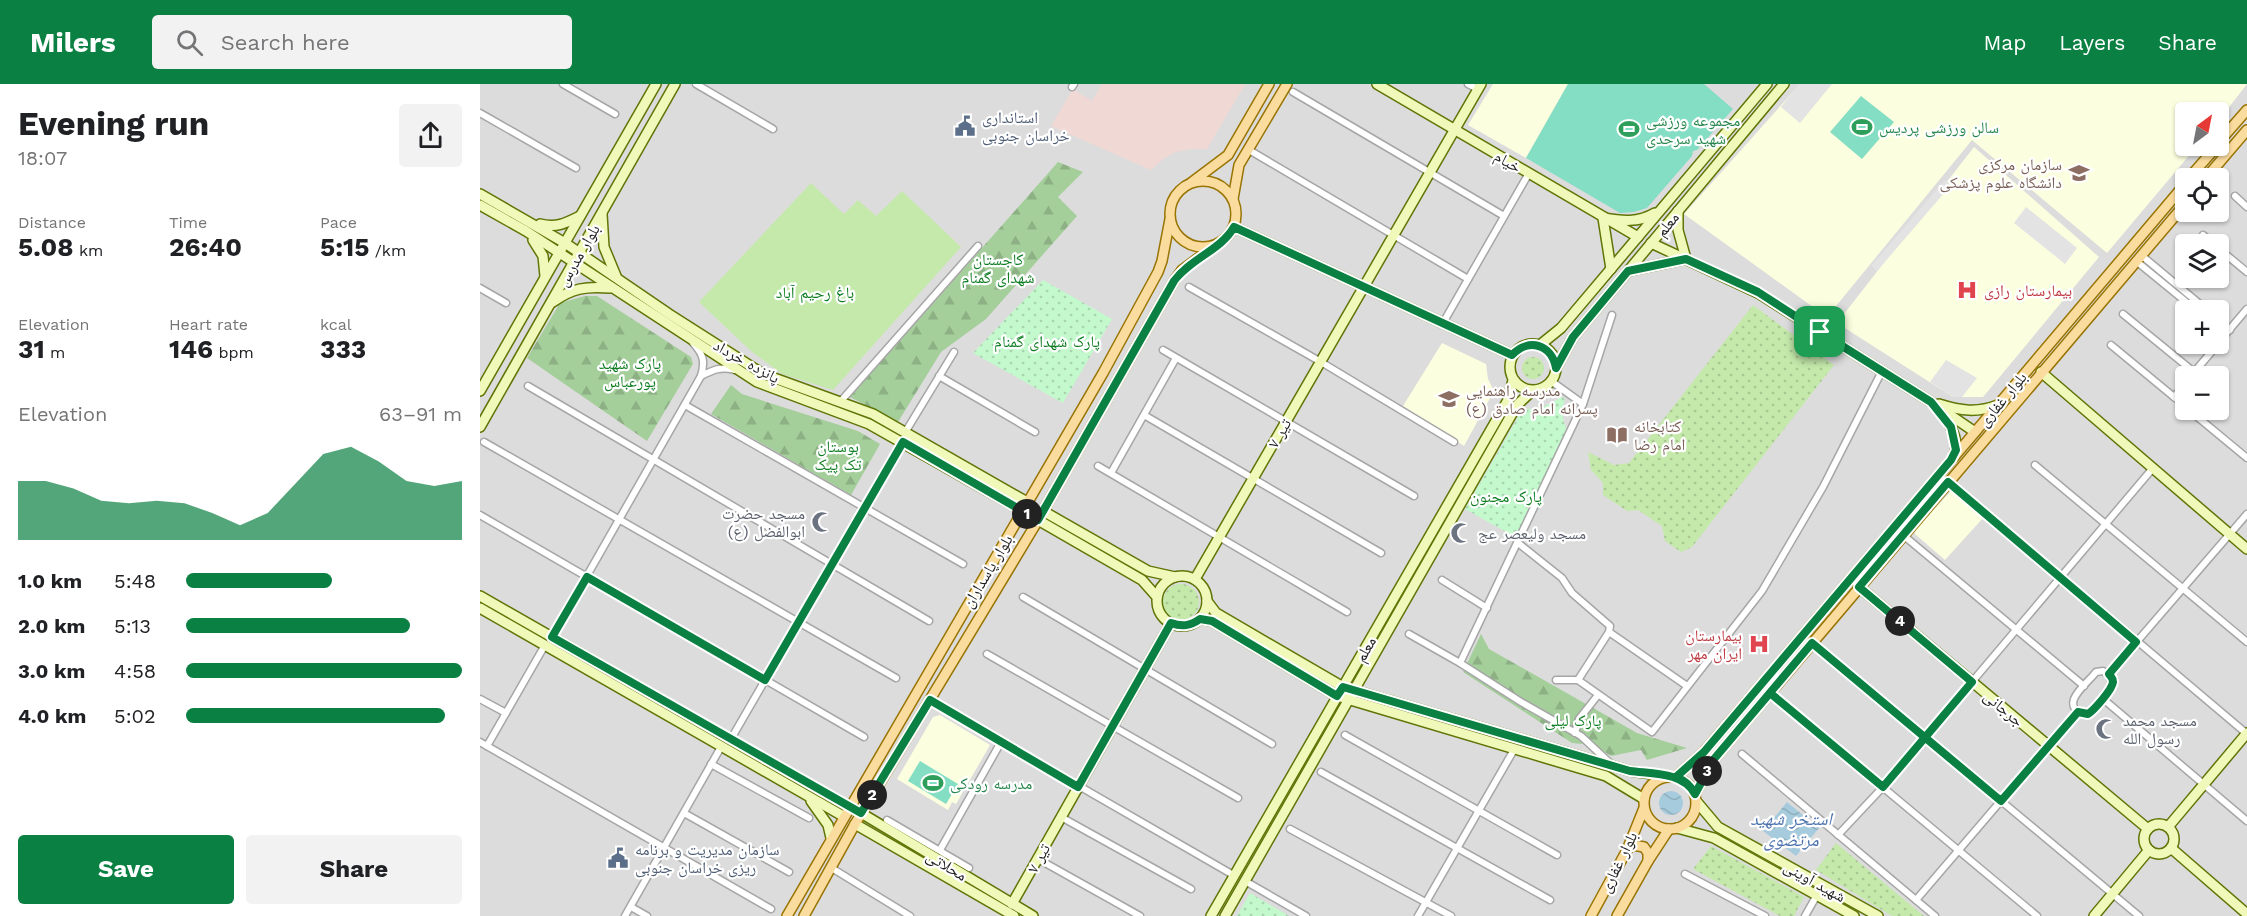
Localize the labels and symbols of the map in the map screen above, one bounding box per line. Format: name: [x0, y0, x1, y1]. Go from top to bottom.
north arrow: [2175, 102, 2229, 156]
place label: استانداری خراسان جنوبی: [982, 108, 1070, 146]
place label: مجموعه ورزشی شهید سرحدی: [1646, 111, 1740, 149]
public building icon: استانداری خراسان جنوبی: [953, 114, 977, 138]
sports icon: سالن ورزشی پردیس: [1850, 115, 1874, 139]
sports icon: مجموعه ورزشی شهید سرحدی: [1617, 117, 1641, 141]
place label: سالن ورزشی پردیس: [1879, 118, 1999, 138]
street label: خیام: [1490, 146, 1525, 177]
place label: سازمان مرکزی دانشگاه علوم پزشکی: [1940, 155, 2062, 193]
school or university icon: سازمان مرکزی دانشگاه علوم پزشکی: [2067, 161, 2091, 185]
street label: معلم: [1652, 208, 1684, 241]
street label: بلوار مدرس: [553, 221, 605, 290]
park label: کاجستان شهدای گمنام: [961, 250, 1035, 288]
hospital icon: بیمارستان رازی: [1955, 278, 1979, 302]
place label: بیمارستان رازی: [1984, 281, 2072, 301]
park label: باغ رحیم آباد: [776, 283, 854, 303]
pin: [1794, 306, 1845, 357]
park label: پارک شهدای گمنام: [994, 332, 1100, 352]
street label: پانزده خرداد: [710, 336, 783, 388]
park label: پارک شهید پورعباس: [599, 354, 662, 392]
street label: بلوار غفاری: [1974, 368, 2032, 431]
place label: مدرسه راهنمایی پسرانه امام صادق (ع): [1466, 381, 1598, 419]
school or university icon: مدرسه راهنمایی پسرانه امام صادق (ع): [1437, 387, 1461, 411]
street label: ۷ تیر: [1264, 415, 1295, 451]
place label: کتابخانه امام رضا: [1634, 417, 1685, 455]
library icon: کتابخانه امام رضا: [1605, 423, 1629, 447]
park label: بوستان تک پیک: [814, 437, 862, 474]
park label: پارک مجنون: [1470, 487, 1542, 507]
pin: 1: [1012, 499, 1042, 529]
place label: مسجد حضرت ابوالفضل (ع): [722, 504, 805, 542]
mosque icon: مسجد حضرت ابوالفضل (ع): [810, 510, 834, 534]
mosque icon: مسجد ولیعصر عج: [1449, 521, 1473, 545]
place label: مسجد ولیعصر عج: [1478, 524, 1586, 544]
street label: بلوار پاسداران: [958, 531, 1018, 612]
pin: 4: [1885, 606, 1915, 636]
place label: بیمارستان ایران مهر: [1685, 626, 1742, 664]
hospital icon: بیمارستان ایران مهر: [1747, 632, 1771, 656]
street label: معلم: [1351, 633, 1381, 666]
street label: جرجانی: [1979, 686, 2028, 731]
park label: پارک لیلی: [1545, 711, 1602, 731]
place label: مسجد محمد رسول الله: [2123, 711, 2197, 749]
mosque icon: مسجد محمد رسول الله: [2094, 717, 2118, 741]
pin: 3: [1692, 756, 1722, 786]
sports icon: مدرسه رودکی: [921, 771, 945, 795]
place label: مدرسه رودکی: [950, 774, 1032, 794]
pin: 2: [857, 780, 887, 810]
water label: استخر شهید مرتضوی: [1750, 808, 1834, 851]
street label: بلوار غفاری: [1596, 829, 1642, 896]
place label: سازمان مدیریت و برنامه ریزی خراسان جنوبی: [635, 840, 780, 878]
street label: ۷ تیر: [1023, 840, 1054, 876]
public building icon: سازمان مدیریت و برنامه ریزی خراسان جنوبی: [606, 846, 630, 870]
street label: محلاتی: [922, 846, 971, 886]
street label: شهید آوینی: [1780, 857, 1849, 907]

